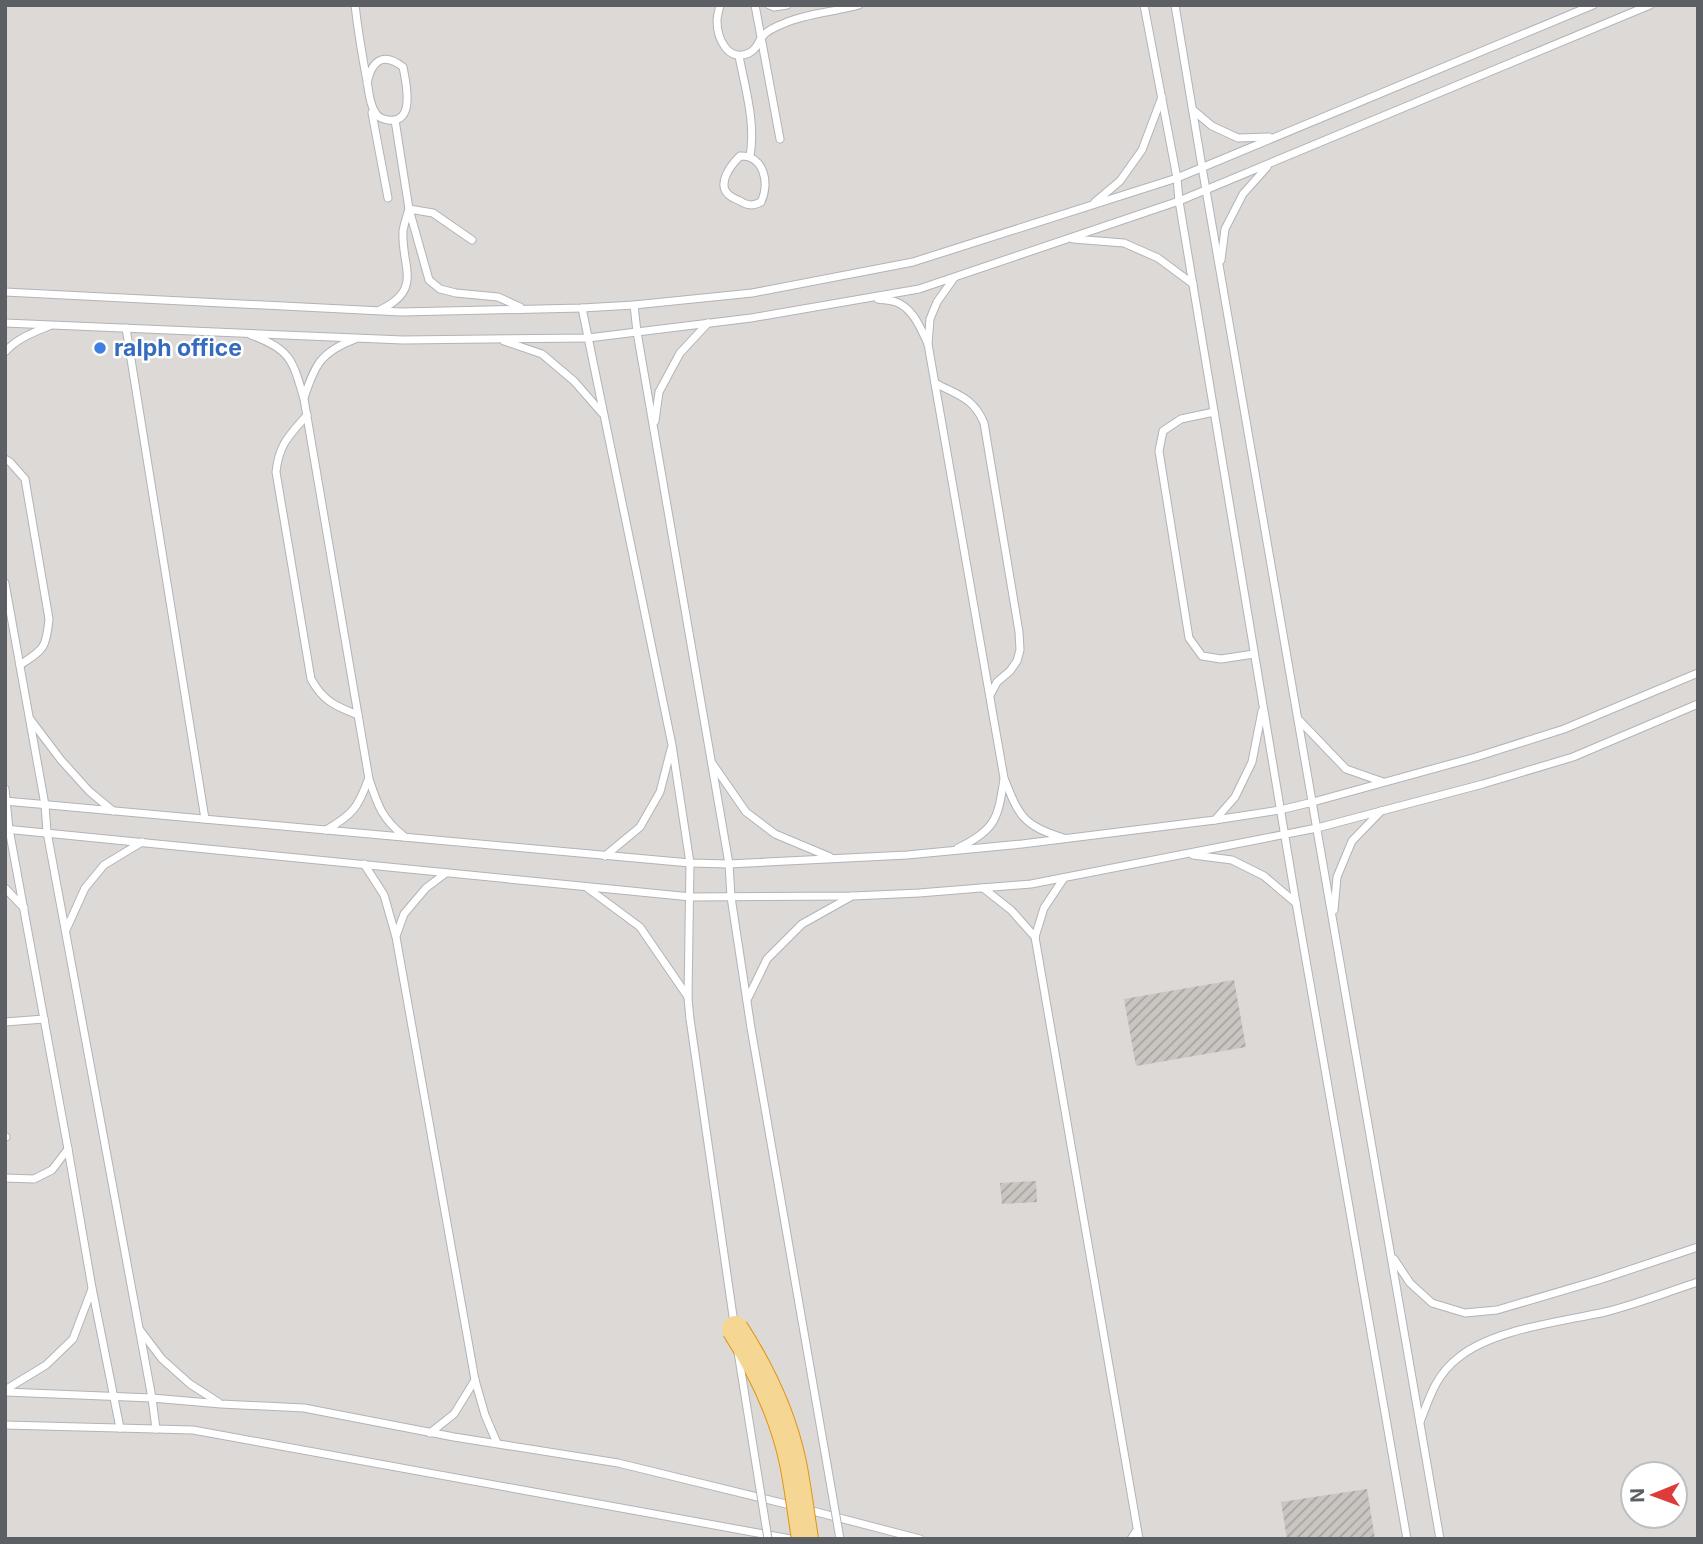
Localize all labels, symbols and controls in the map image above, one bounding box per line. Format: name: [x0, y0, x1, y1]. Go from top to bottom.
place label: ralph office: [114, 334, 242, 362]
marker: ralph office: [92, 340, 108, 356]
north arrow: [1619, 1460, 1689, 1530]
text: N: [1626, 1488, 1649, 1503]

